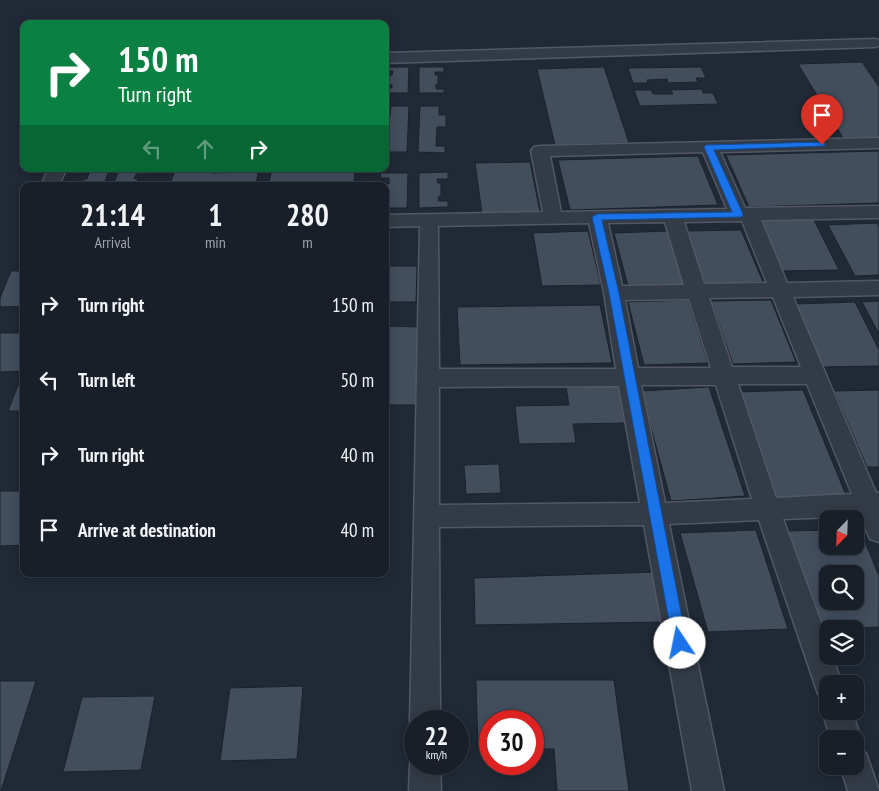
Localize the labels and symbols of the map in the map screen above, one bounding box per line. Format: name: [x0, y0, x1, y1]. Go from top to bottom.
pin: [801, 94, 843, 145]
north arrow: [819, 510, 864, 555]
position arrow: [653, 616, 705, 668]
speed limit sign: 30: [479, 710, 544, 775]

